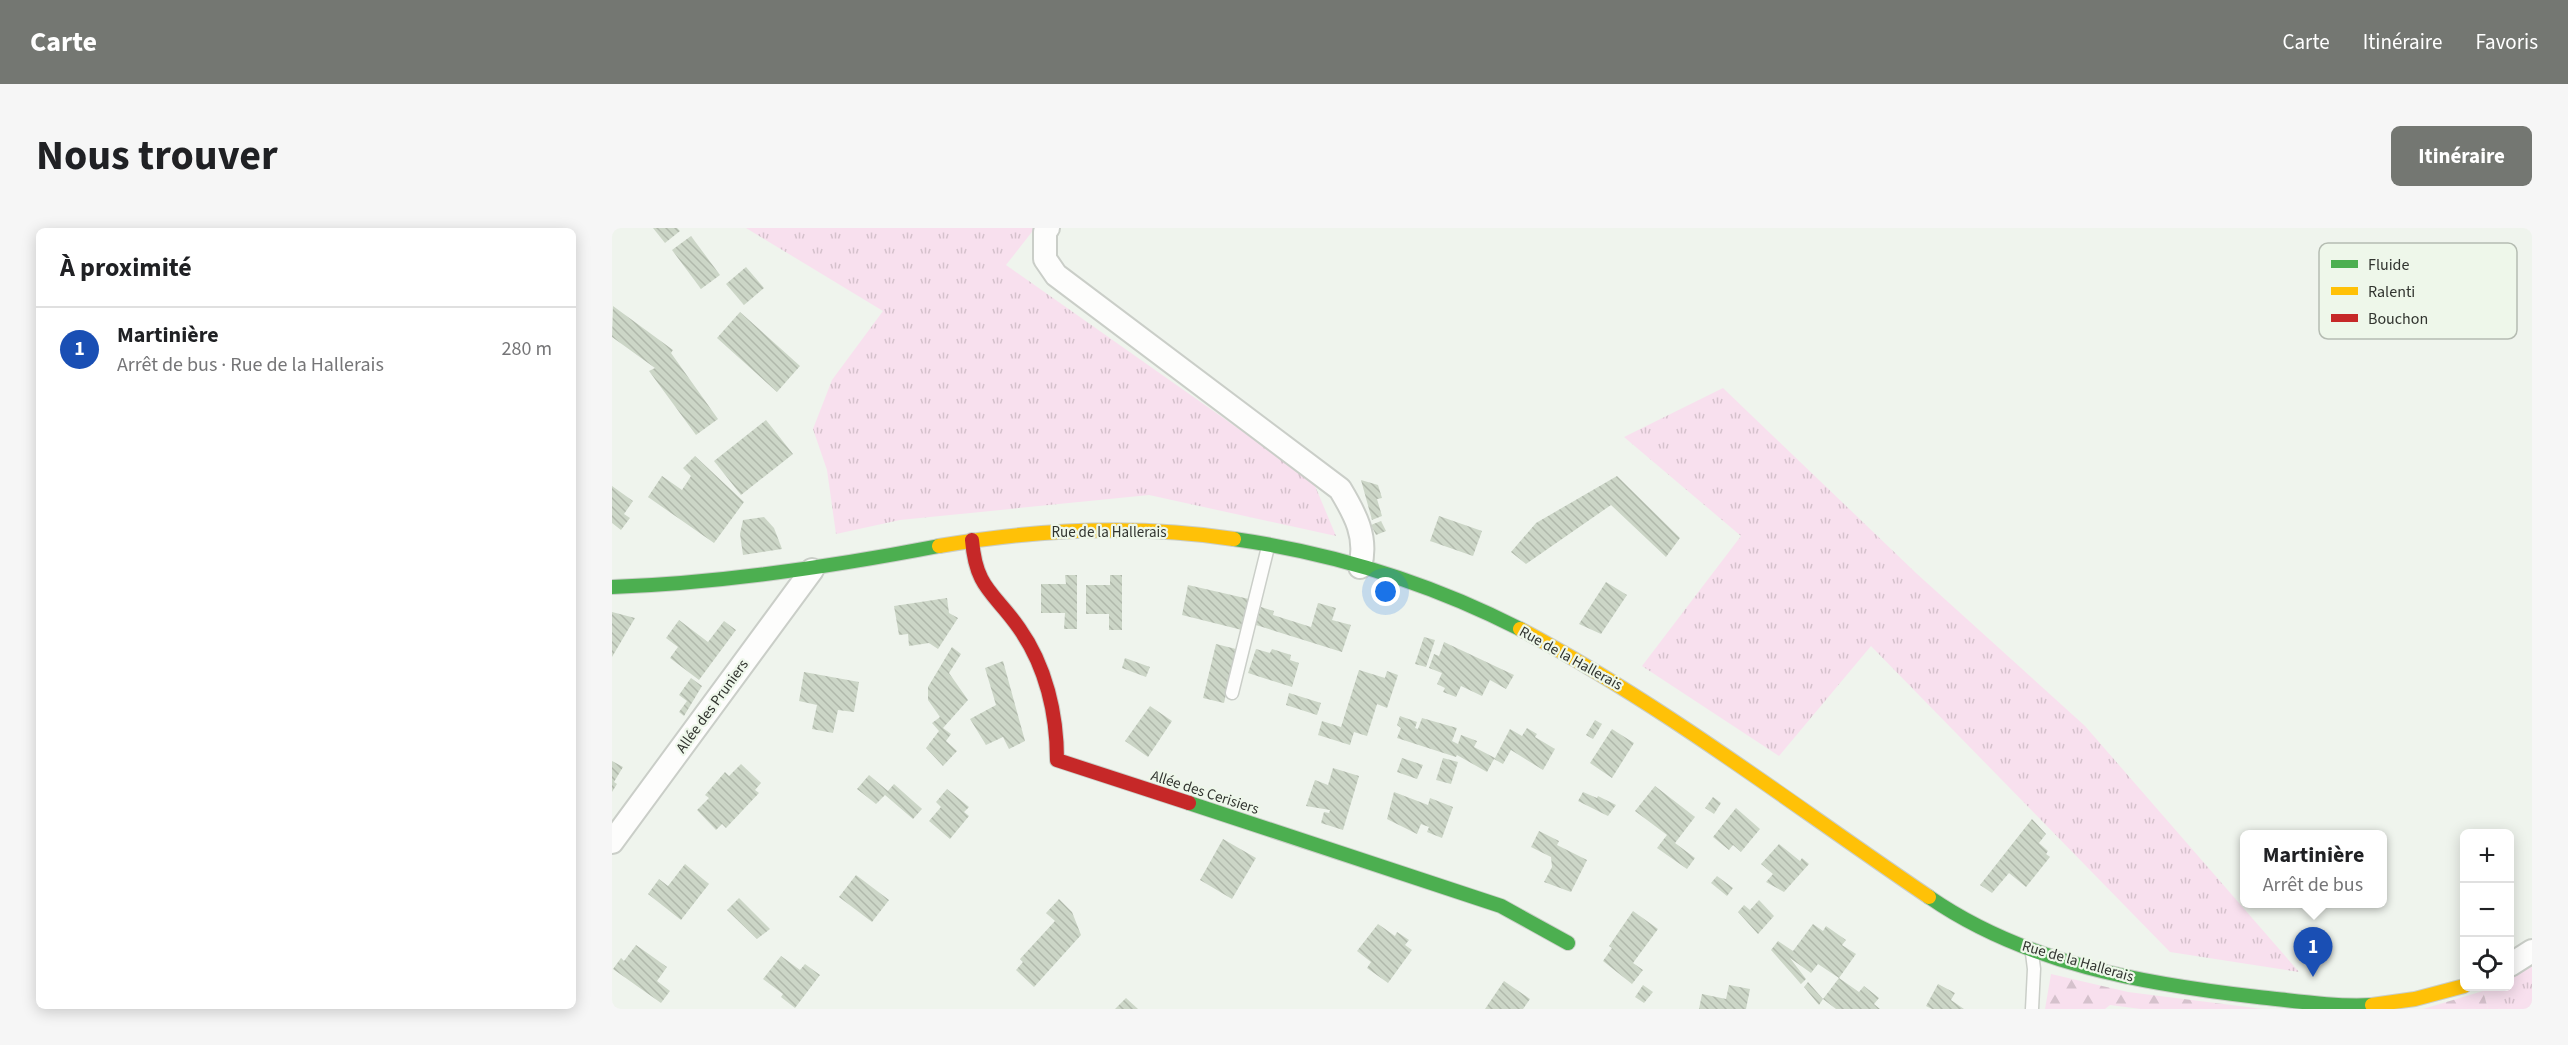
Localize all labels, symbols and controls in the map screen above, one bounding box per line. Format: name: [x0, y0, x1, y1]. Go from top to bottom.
text: Carte: [30, 22, 97, 62]
text: Carte: [2283, 27, 2330, 57]
text: Itinéraire: [2363, 27, 2442, 57]
text: Favoris: [2475, 27, 2538, 57]
text: Nous trouver: [36, 126, 278, 186]
button: Itinéraire: [2391, 126, 2532, 186]
legend: [2319, 243, 2517, 339]
text: À proximité: [60, 249, 192, 286]
text: Fluide: [2368, 254, 2410, 276]
text: Ralenti: [2368, 281, 2415, 303]
text: Bouchon: [2368, 308, 2428, 330]
text: Martinière: [117, 319, 219, 351]
text: 1: [74, 335, 85, 363]
text: 280 m: [502, 335, 552, 363]
text: Arrêt de bus · Rue de la Hallerais: [117, 351, 384, 379]
street label: Rue de la Hallerais: [1051, 522, 1167, 543]
your location: [1371, 577, 1400, 606]
street label: Rue de la Hallerais: [1515, 621, 1626, 696]
street label: Allée des Pruniers: [671, 655, 754, 758]
street label: Allée des Cerisiers: [1148, 765, 1262, 820]
map controls: [2460, 829, 2514, 991]
button: +: [2460, 829, 2514, 883]
popup: [2240, 830, 2387, 908]
text: Martinière: [2263, 839, 2364, 871]
text: Arrêt de bus: [2263, 871, 2363, 899]
button: −: [2460, 883, 2514, 937]
pin: 1: [2294, 928, 2332, 977]
street label: Rue de la Hallerais: [2020, 936, 2136, 987]
button: locate: [2460, 937, 2514, 991]

